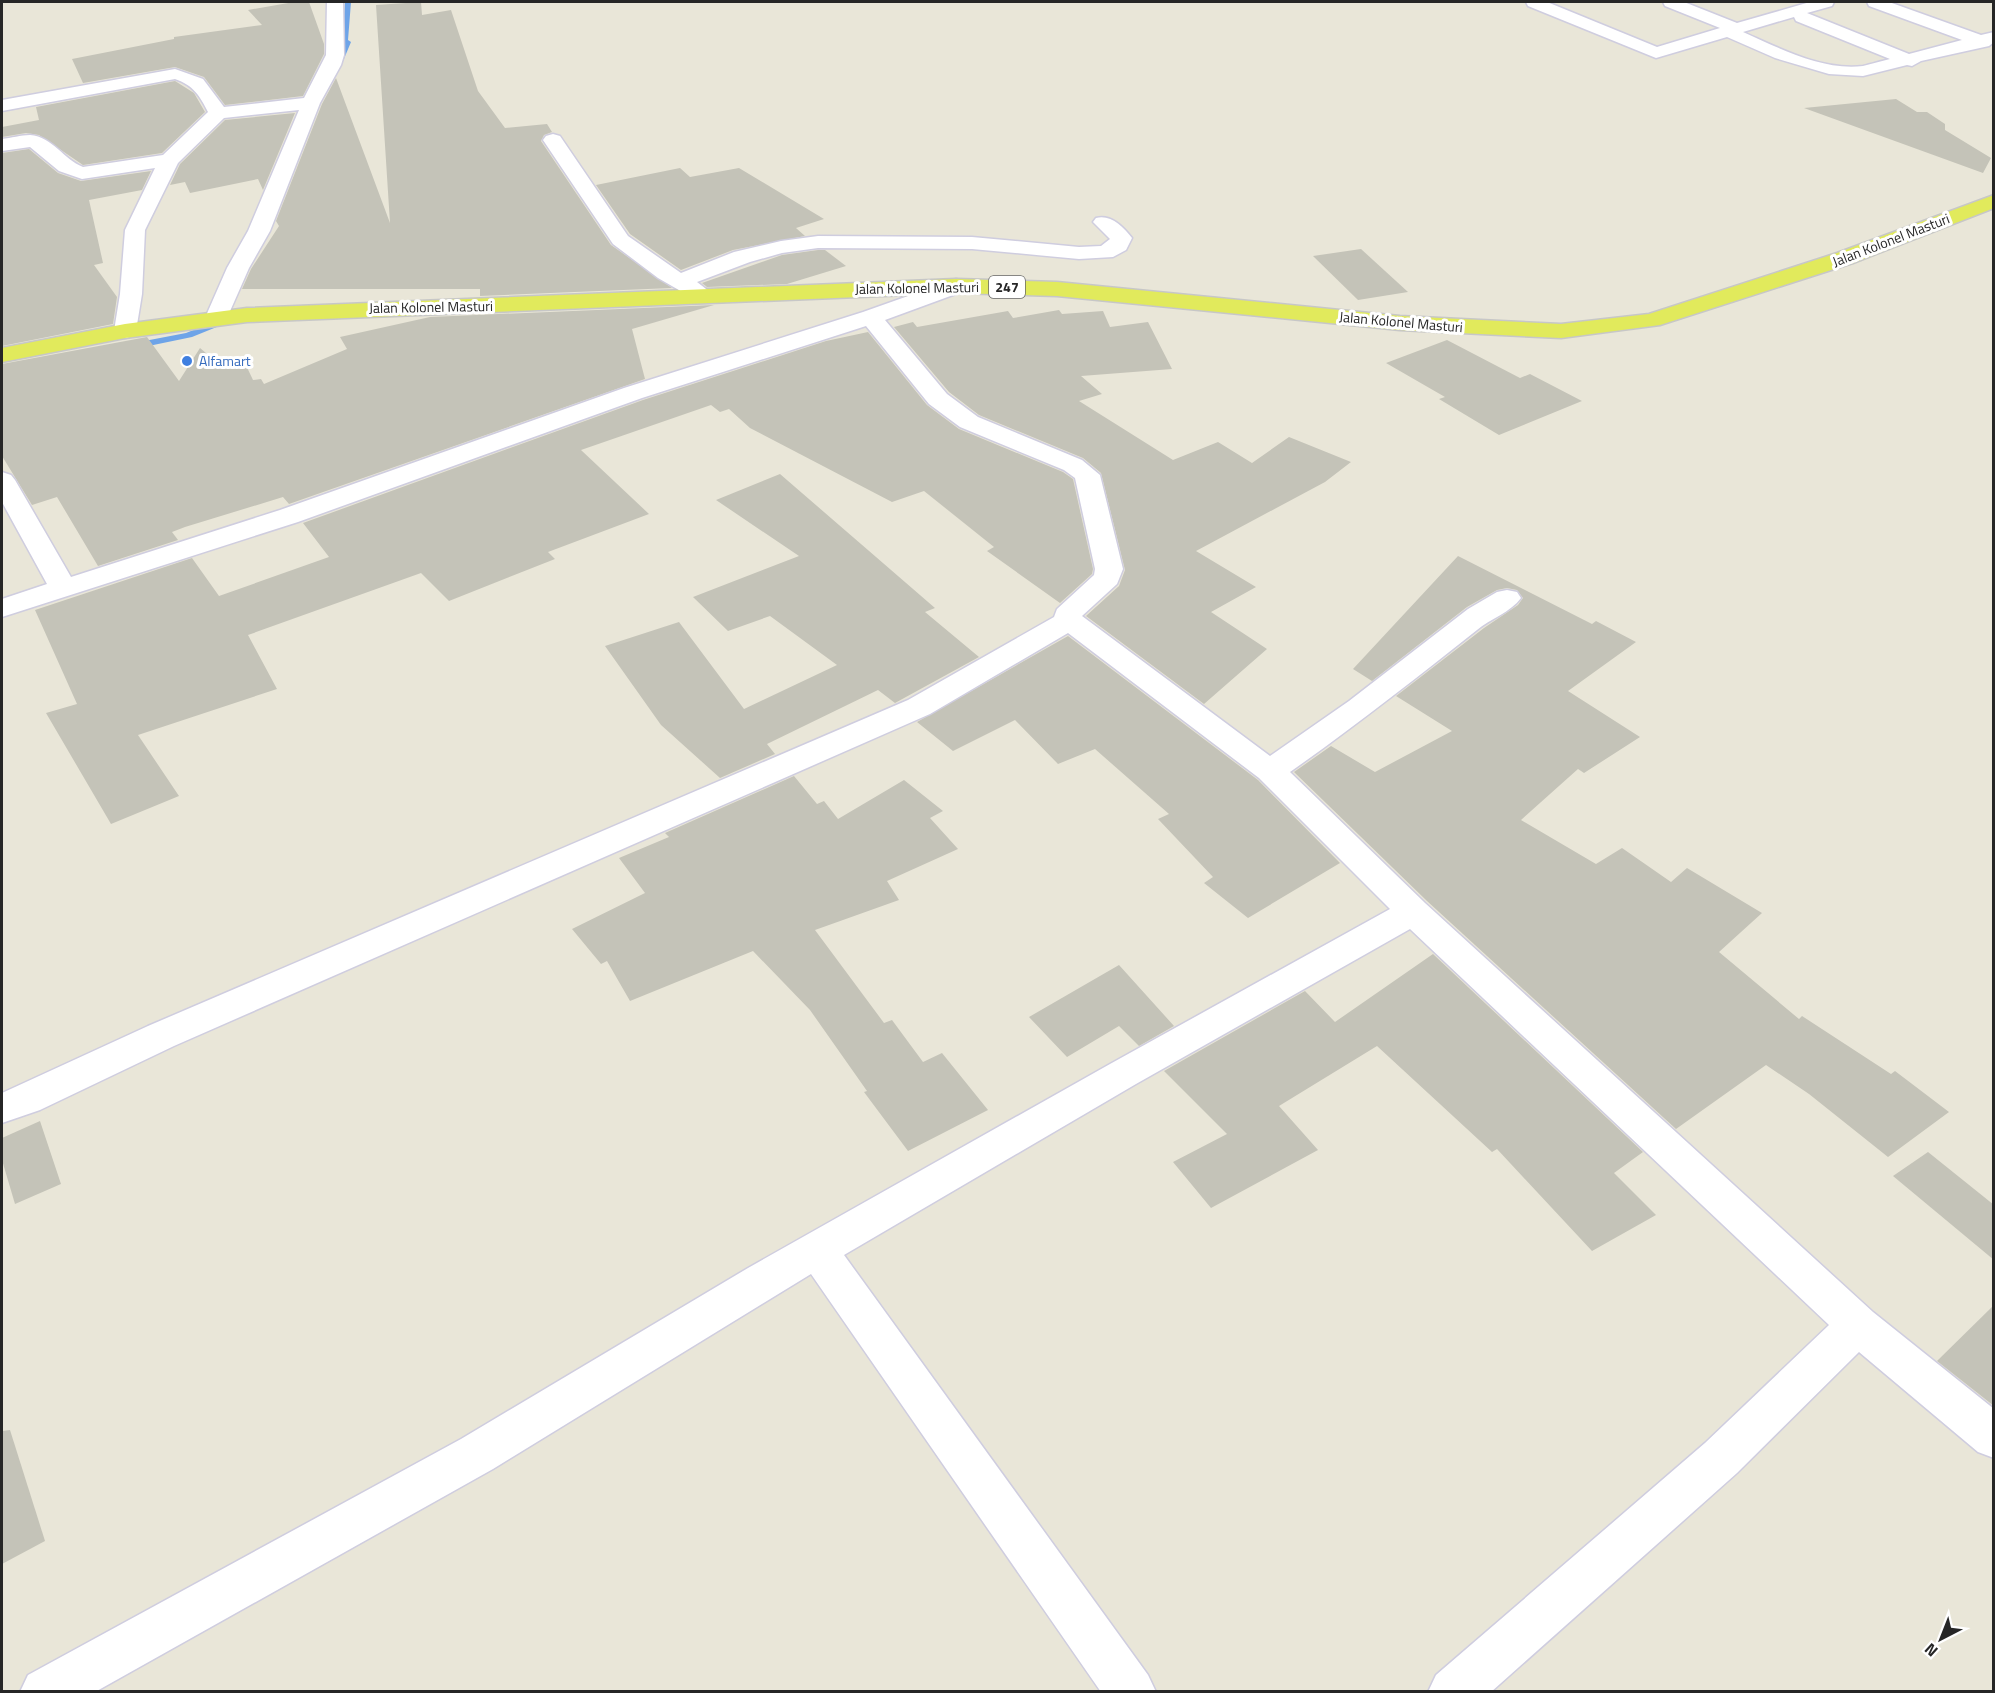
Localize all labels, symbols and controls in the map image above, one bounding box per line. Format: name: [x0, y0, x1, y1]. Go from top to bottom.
street label: Jalan Kolonel Masturi: [1829, 207, 1953, 272]
street label: Jalan Kolonel Masturi: [855, 276, 979, 299]
road number: 247: [989, 276, 1025, 298]
street label: Jalan Kolonel Masturi: [369, 295, 493, 318]
street label: Jalan Kolonel Masturi: [1338, 306, 1464, 337]
place label: Alfamart: [199, 350, 251, 371]
marker: Alfamart: [180, 354, 194, 368]
north arrow: [1911, 1609, 1971, 1669]
text: N: [1919, 1638, 1943, 1663]

